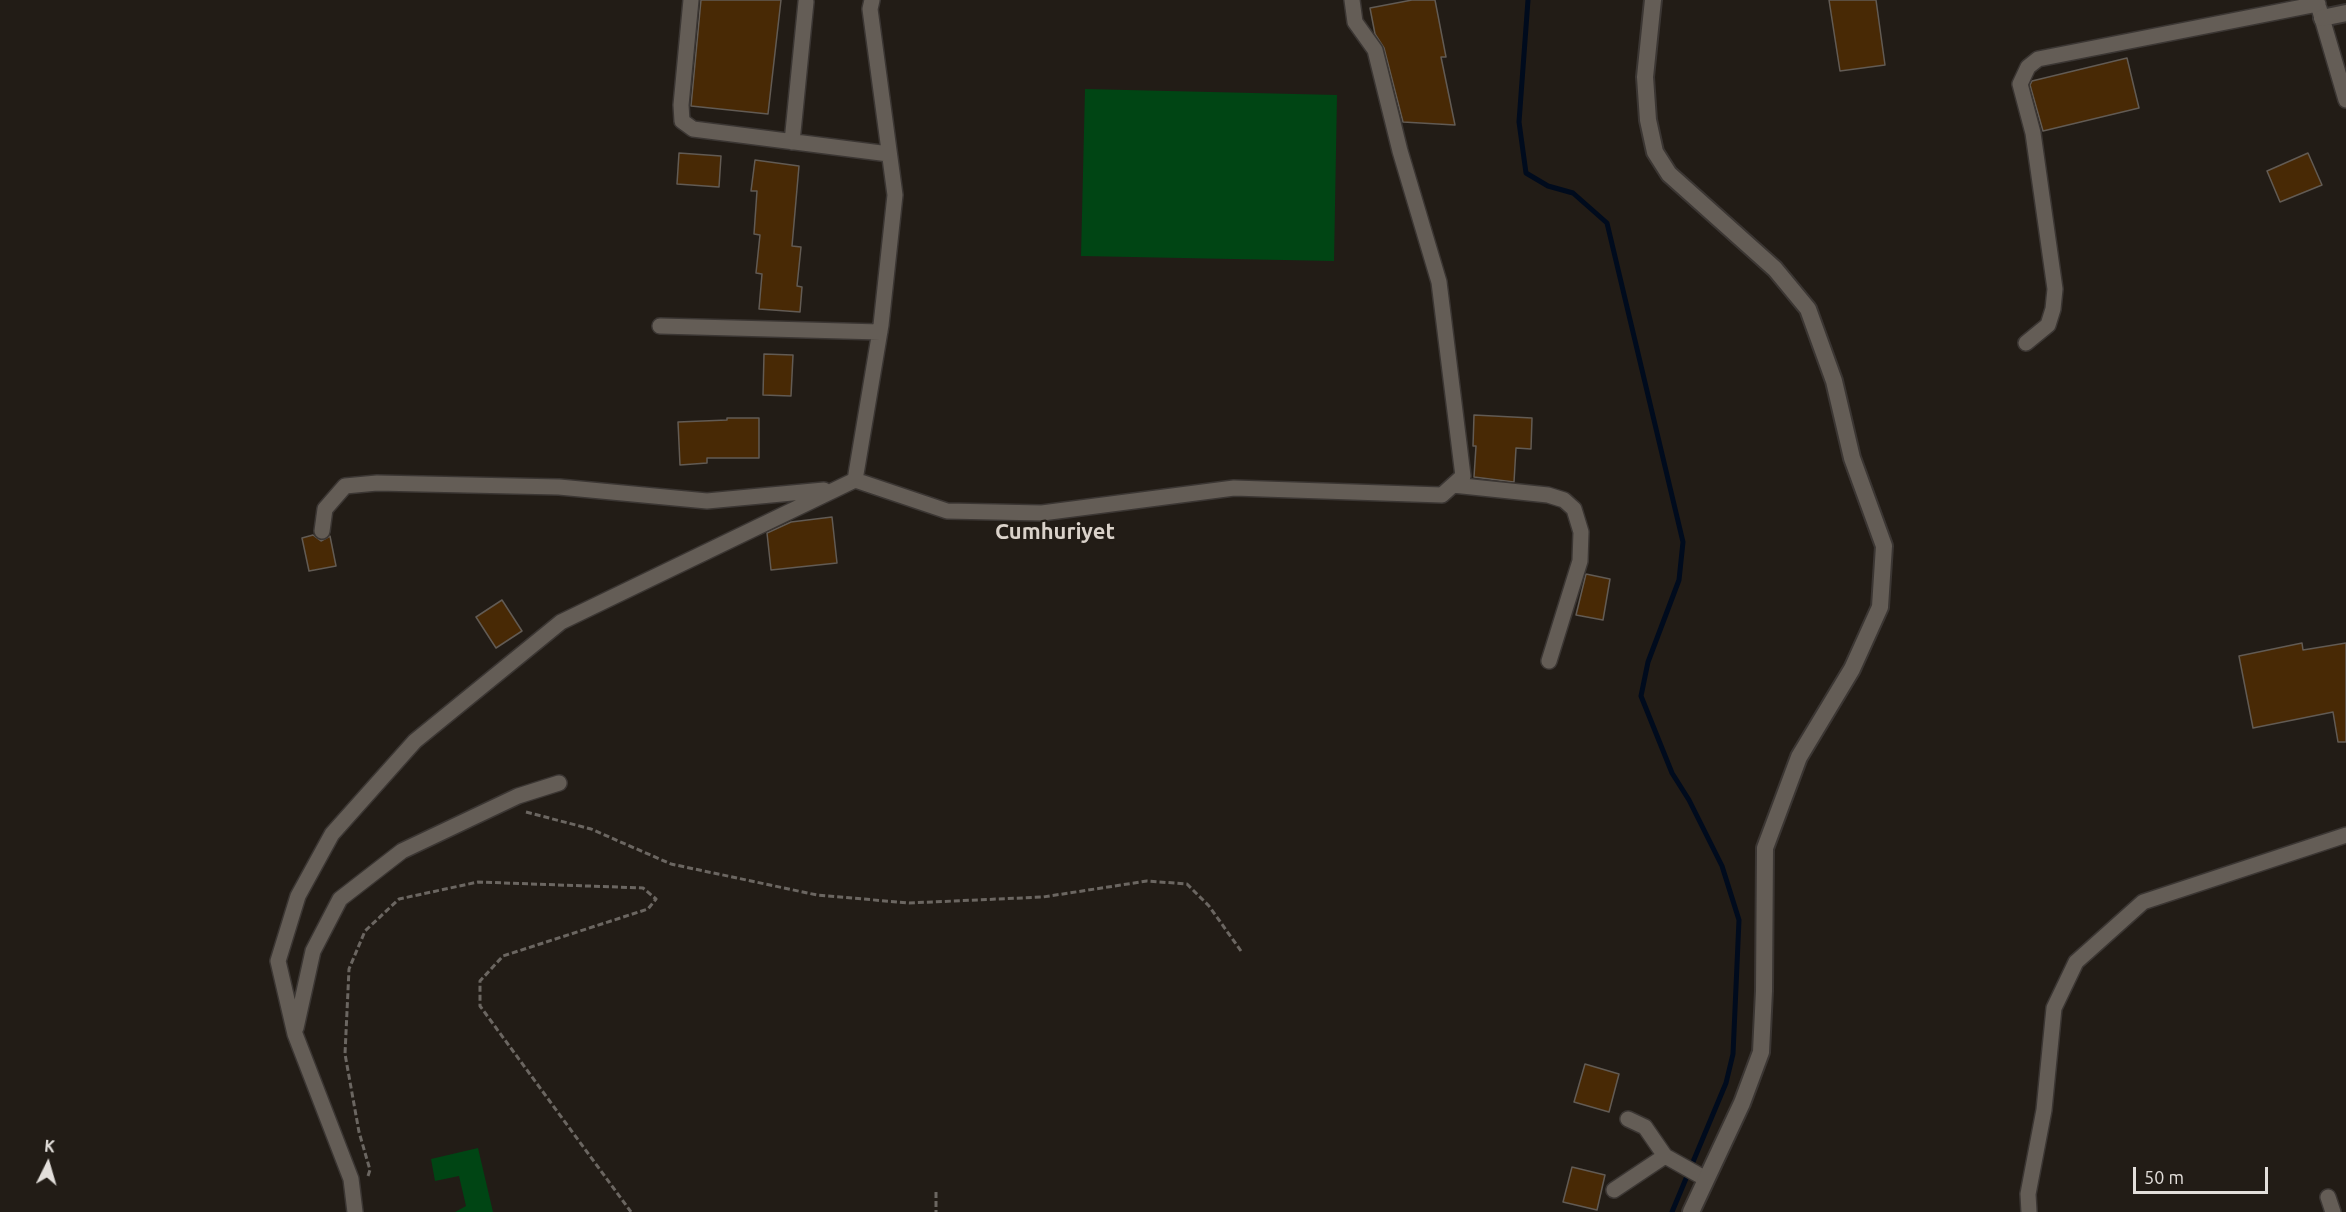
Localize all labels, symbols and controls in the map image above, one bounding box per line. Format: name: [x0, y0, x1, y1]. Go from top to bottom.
district label: Cumhuriyet: [995, 519, 1115, 545]
north arrow: [18, 1134, 78, 1194]
text: K: [43, 1137, 56, 1155]
scale bar: [2136, 1155, 2271, 1193]
text: 50 m: [2144, 1167, 2184, 1187]

